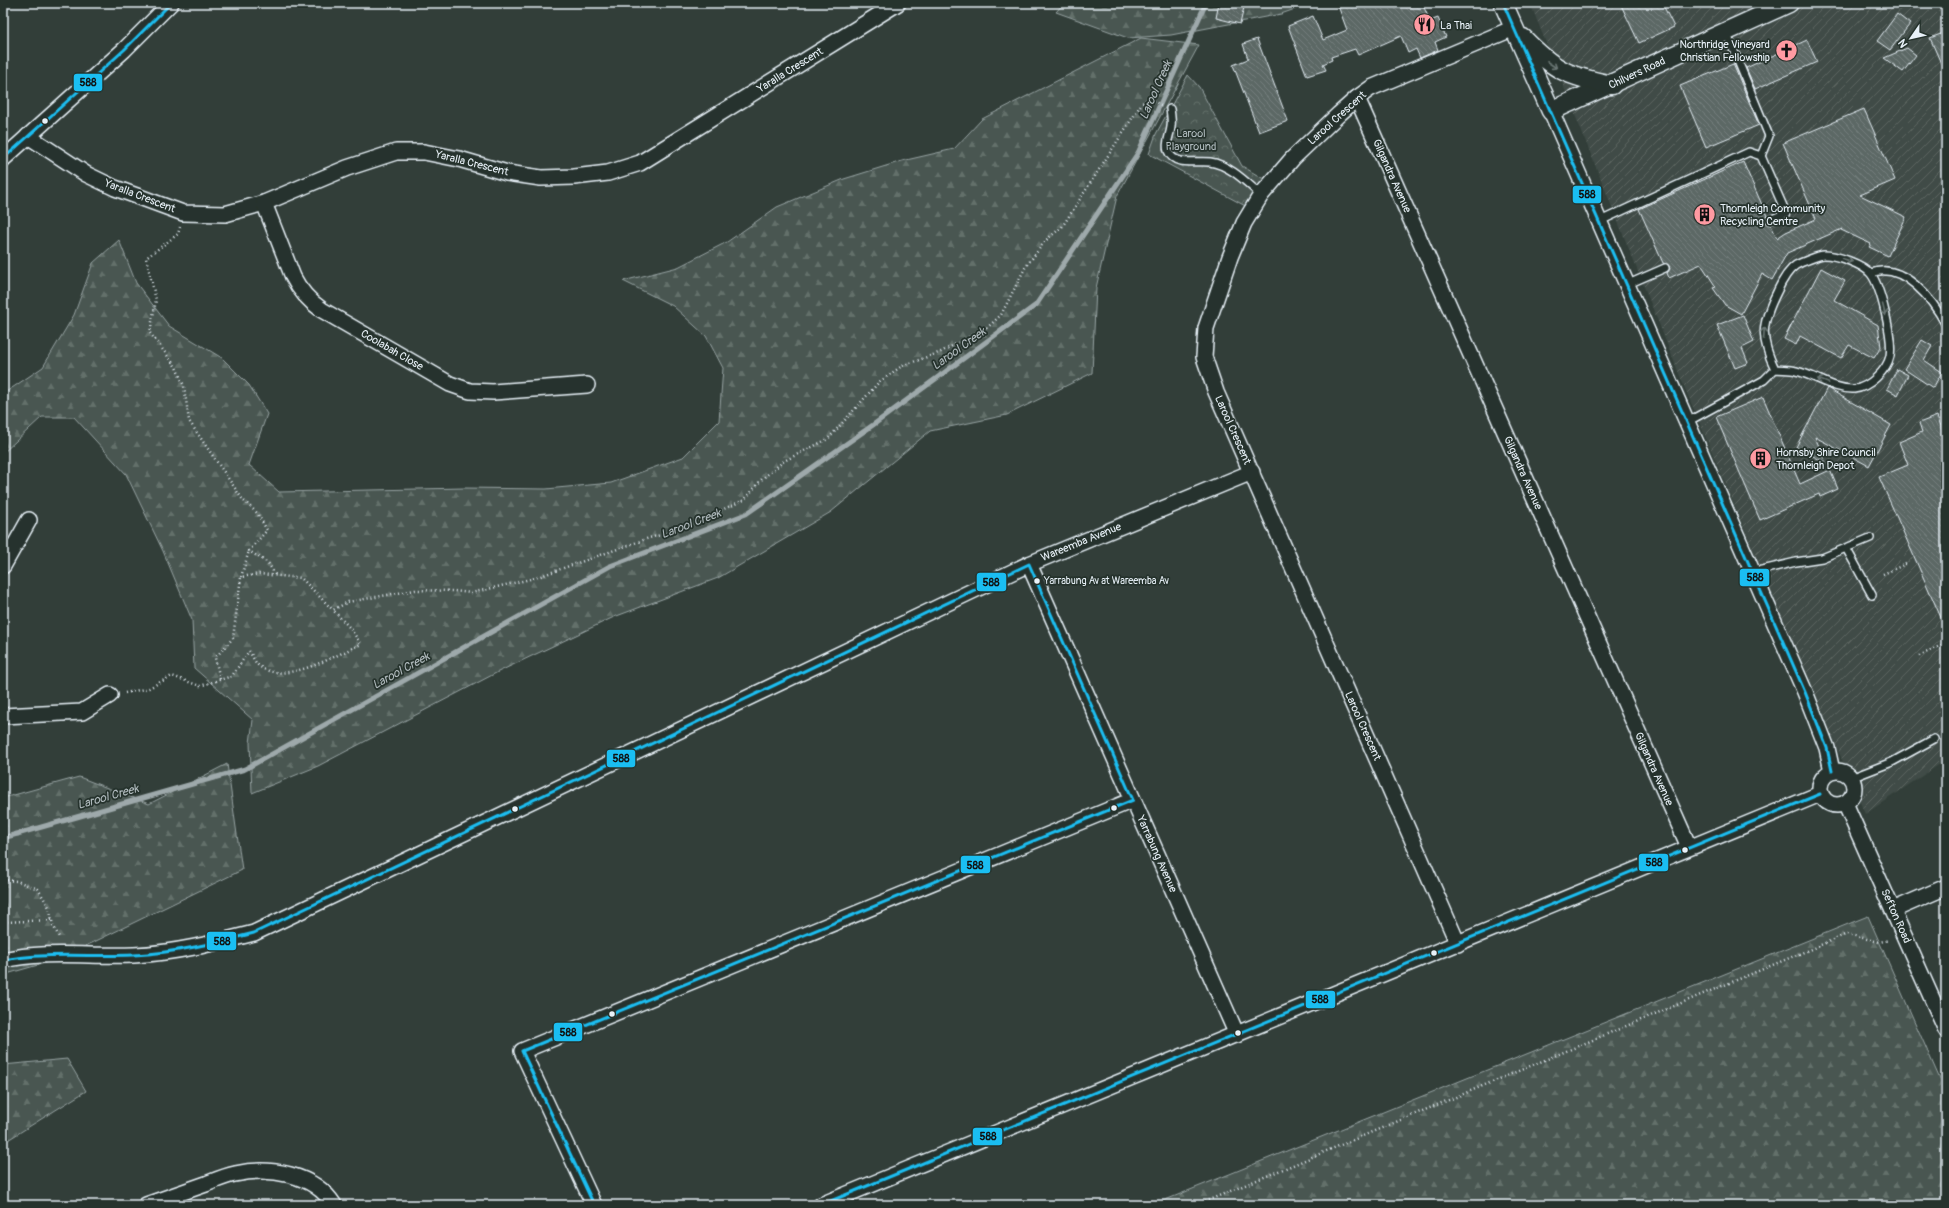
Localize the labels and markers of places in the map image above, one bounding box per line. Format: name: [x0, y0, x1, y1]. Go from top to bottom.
restaurant icon: La Thai: [1411, 12, 1437, 38]
place label: La Thai: [1440, 19, 1472, 32]
church icon: Northridge Vineyard Christian Fellowship: [1773, 37, 1799, 63]
place label: Northridge Vineyard Christian Fellowship: [1680, 38, 1770, 64]
unlabelled marker: [40, 116, 50, 126]
building icon: Thornleigh Community Recycling Centre: [1691, 201, 1717, 227]
place label: Thornleigh Community Recycling Centre: [1720, 202, 1826, 228]
building icon: Hornsby Shire Council Thornleigh Depot: [1748, 445, 1774, 471]
place label: Hornsby Shire Council Thornleigh Depot: [1776, 446, 1876, 472]
place label: Yarrabung Av at Wareemba Av: [1043, 575, 1170, 587]
marker: Yarrabung Av at Wareemba Av: [1032, 576, 1042, 586]
unlabelled marker: [1109, 803, 1119, 813]
unlabelled marker: [510, 804, 520, 814]
unlabelled marker: [1680, 845, 1690, 855]
unlabelled marker: [1429, 948, 1439, 958]
unlabelled marker: [607, 1009, 617, 1019]
unlabelled marker: [1233, 1028, 1243, 1038]

